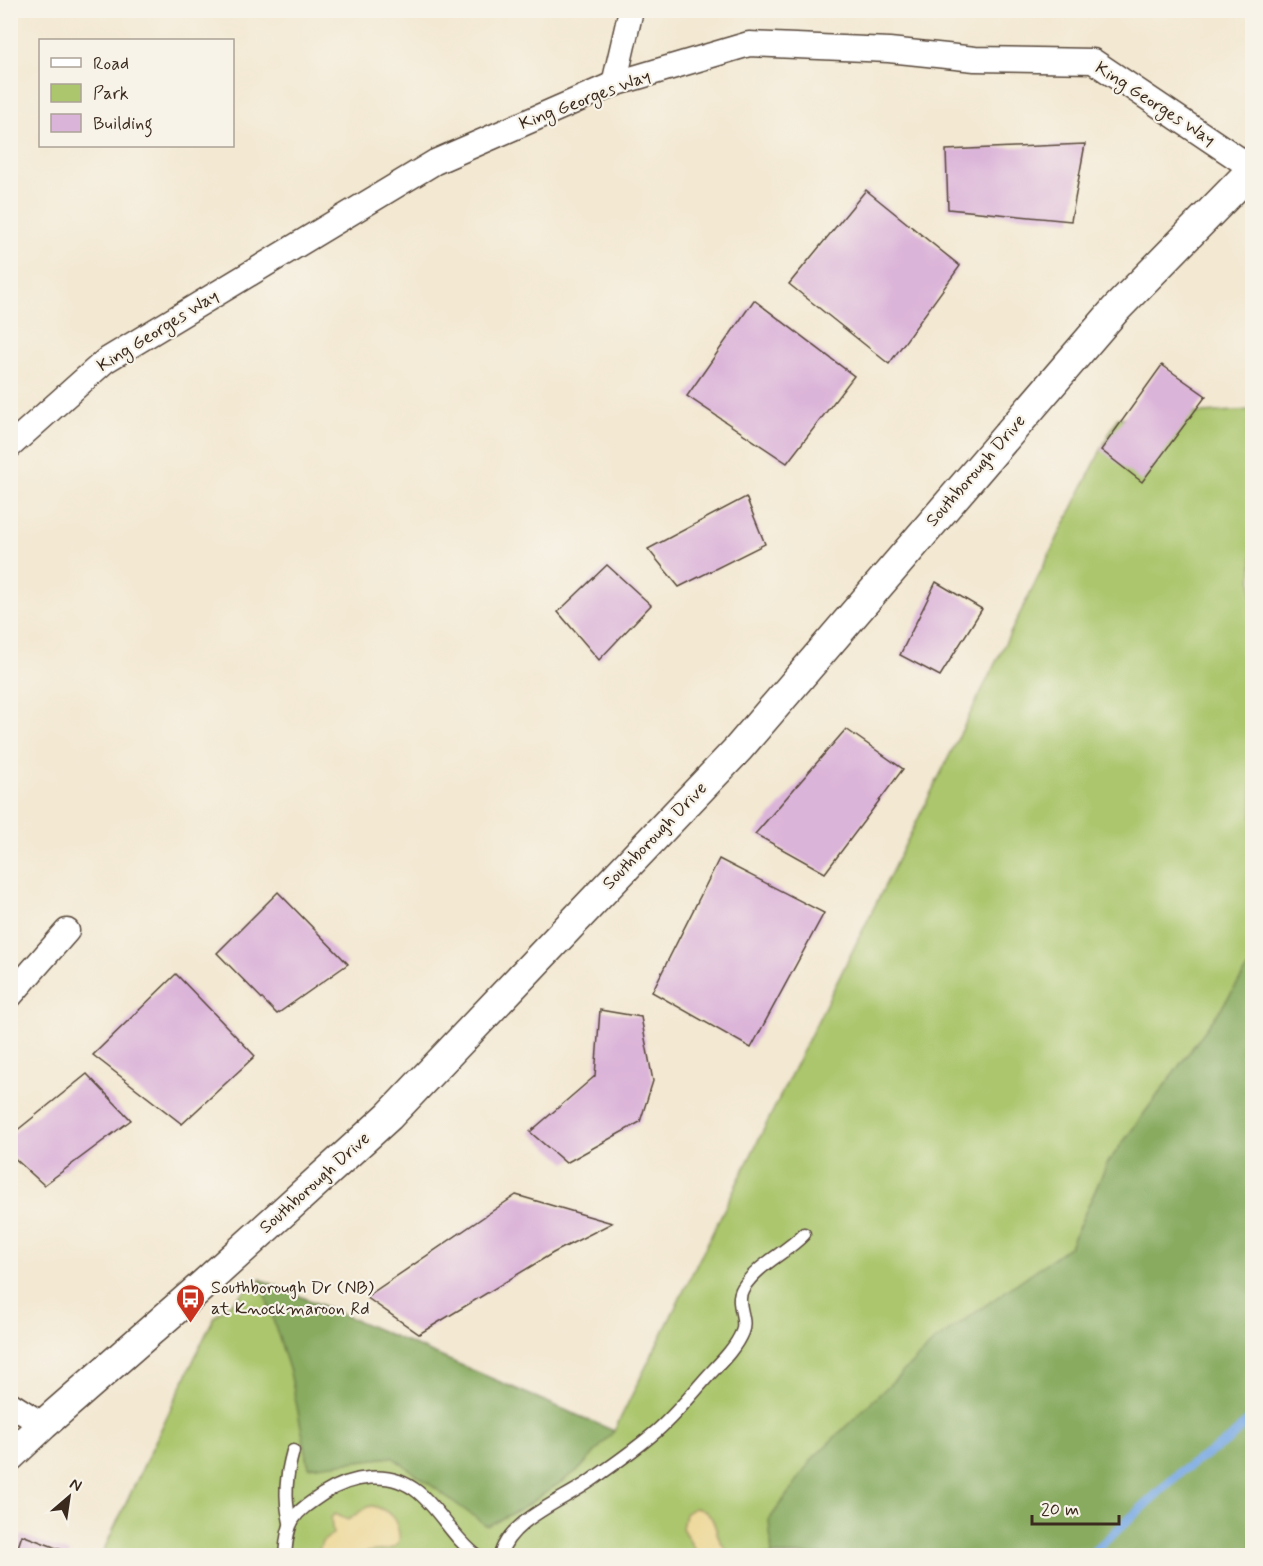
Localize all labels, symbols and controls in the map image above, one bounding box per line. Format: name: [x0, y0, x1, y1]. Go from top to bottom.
legend: [39, 39, 234, 147]
text: Road: [93, 52, 129, 76]
street label: King Georges Way: [1090, 56, 1220, 153]
street label: King Georges Way: [516, 64, 654, 137]
text: Park: [93, 82, 129, 106]
text: Building: [93, 112, 153, 138]
street label: King Georges Way: [93, 284, 224, 379]
street label: Southborough Drive: [921, 410, 1031, 532]
street label: Southborough Drive: [597, 777, 713, 895]
street label: Southborough Drive: [254, 1127, 376, 1239]
place label: Southborough Dr (NB) at Knockmaroon Rd: [211, 1276, 374, 1321]
bus stop icon: Southborough Dr (NB) at Knockmaroon Rd: [174, 1282, 206, 1324]
north arrow: [39, 1467, 99, 1527]
text: N: [66, 1473, 85, 1497]
scale bar: [1032, 1488, 1119, 1526]
text: 20 m: [1041, 1498, 1079, 1522]

